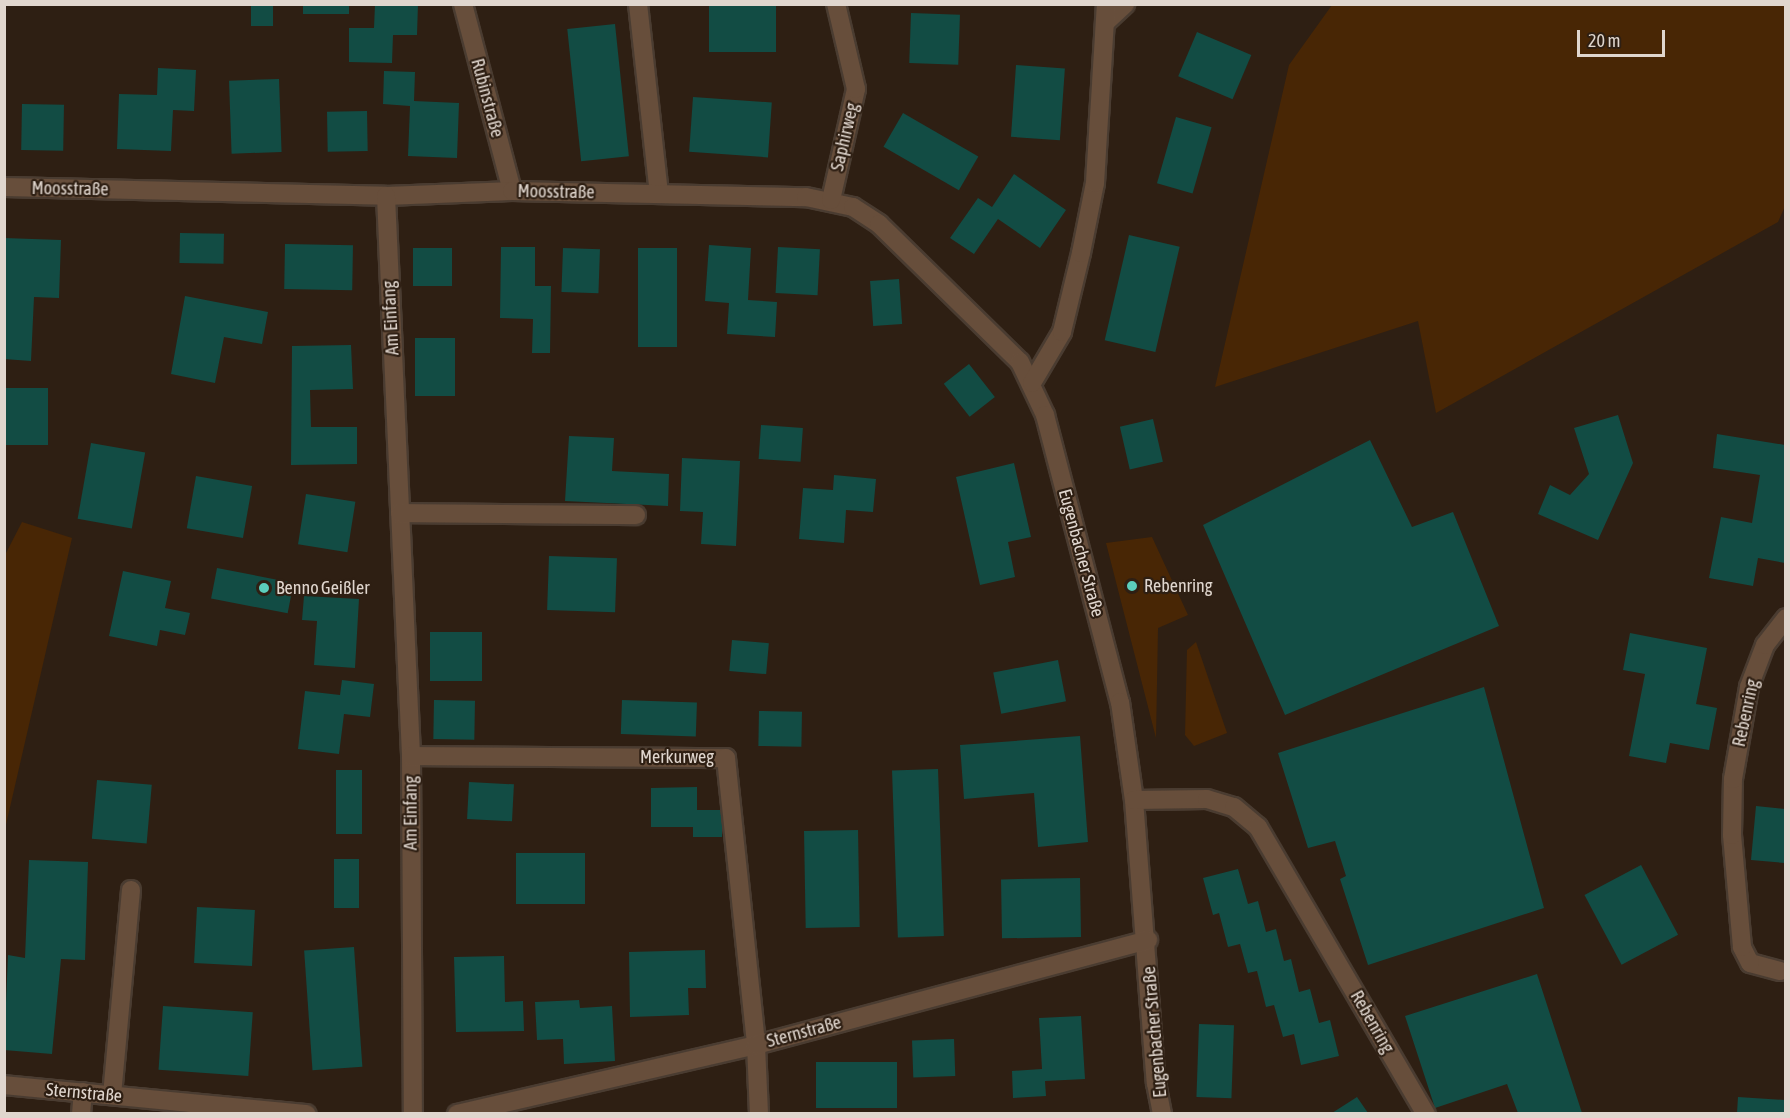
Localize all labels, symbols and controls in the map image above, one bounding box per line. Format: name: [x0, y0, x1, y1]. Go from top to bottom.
scale bar: [1580, 18, 1668, 56]
text: 20 m: [1588, 30, 1620, 51]
street label: Rubinstraße: [466, 56, 508, 140]
street label: Saphirweg: [827, 101, 863, 173]
street label: Moosstraße: [31, 178, 109, 200]
street label: Moosstraße: [517, 181, 595, 203]
street label: Am Einfang: [378, 280, 404, 356]
street label: Eugenbacher Straße: [1054, 487, 1108, 619]
place label: Rebenring: [1144, 575, 1213, 597]
place label: Benno Geißler: [276, 577, 369, 599]
marker: Rebenring: [1125, 579, 1139, 593]
marker: Benno Geißler: [257, 581, 271, 595]
street label: Rebenring: [1728, 677, 1764, 749]
street label: Merkurweg: [640, 746, 714, 768]
street label: Am Einfang: [400, 776, 422, 850]
street label: Eugenbacher Straße: [1139, 966, 1171, 1098]
street label: Rebenring: [1346, 987, 1398, 1057]
street label: Sternstraße: [764, 1012, 844, 1052]
street label: Sternstraße: [45, 1079, 123, 1107]

